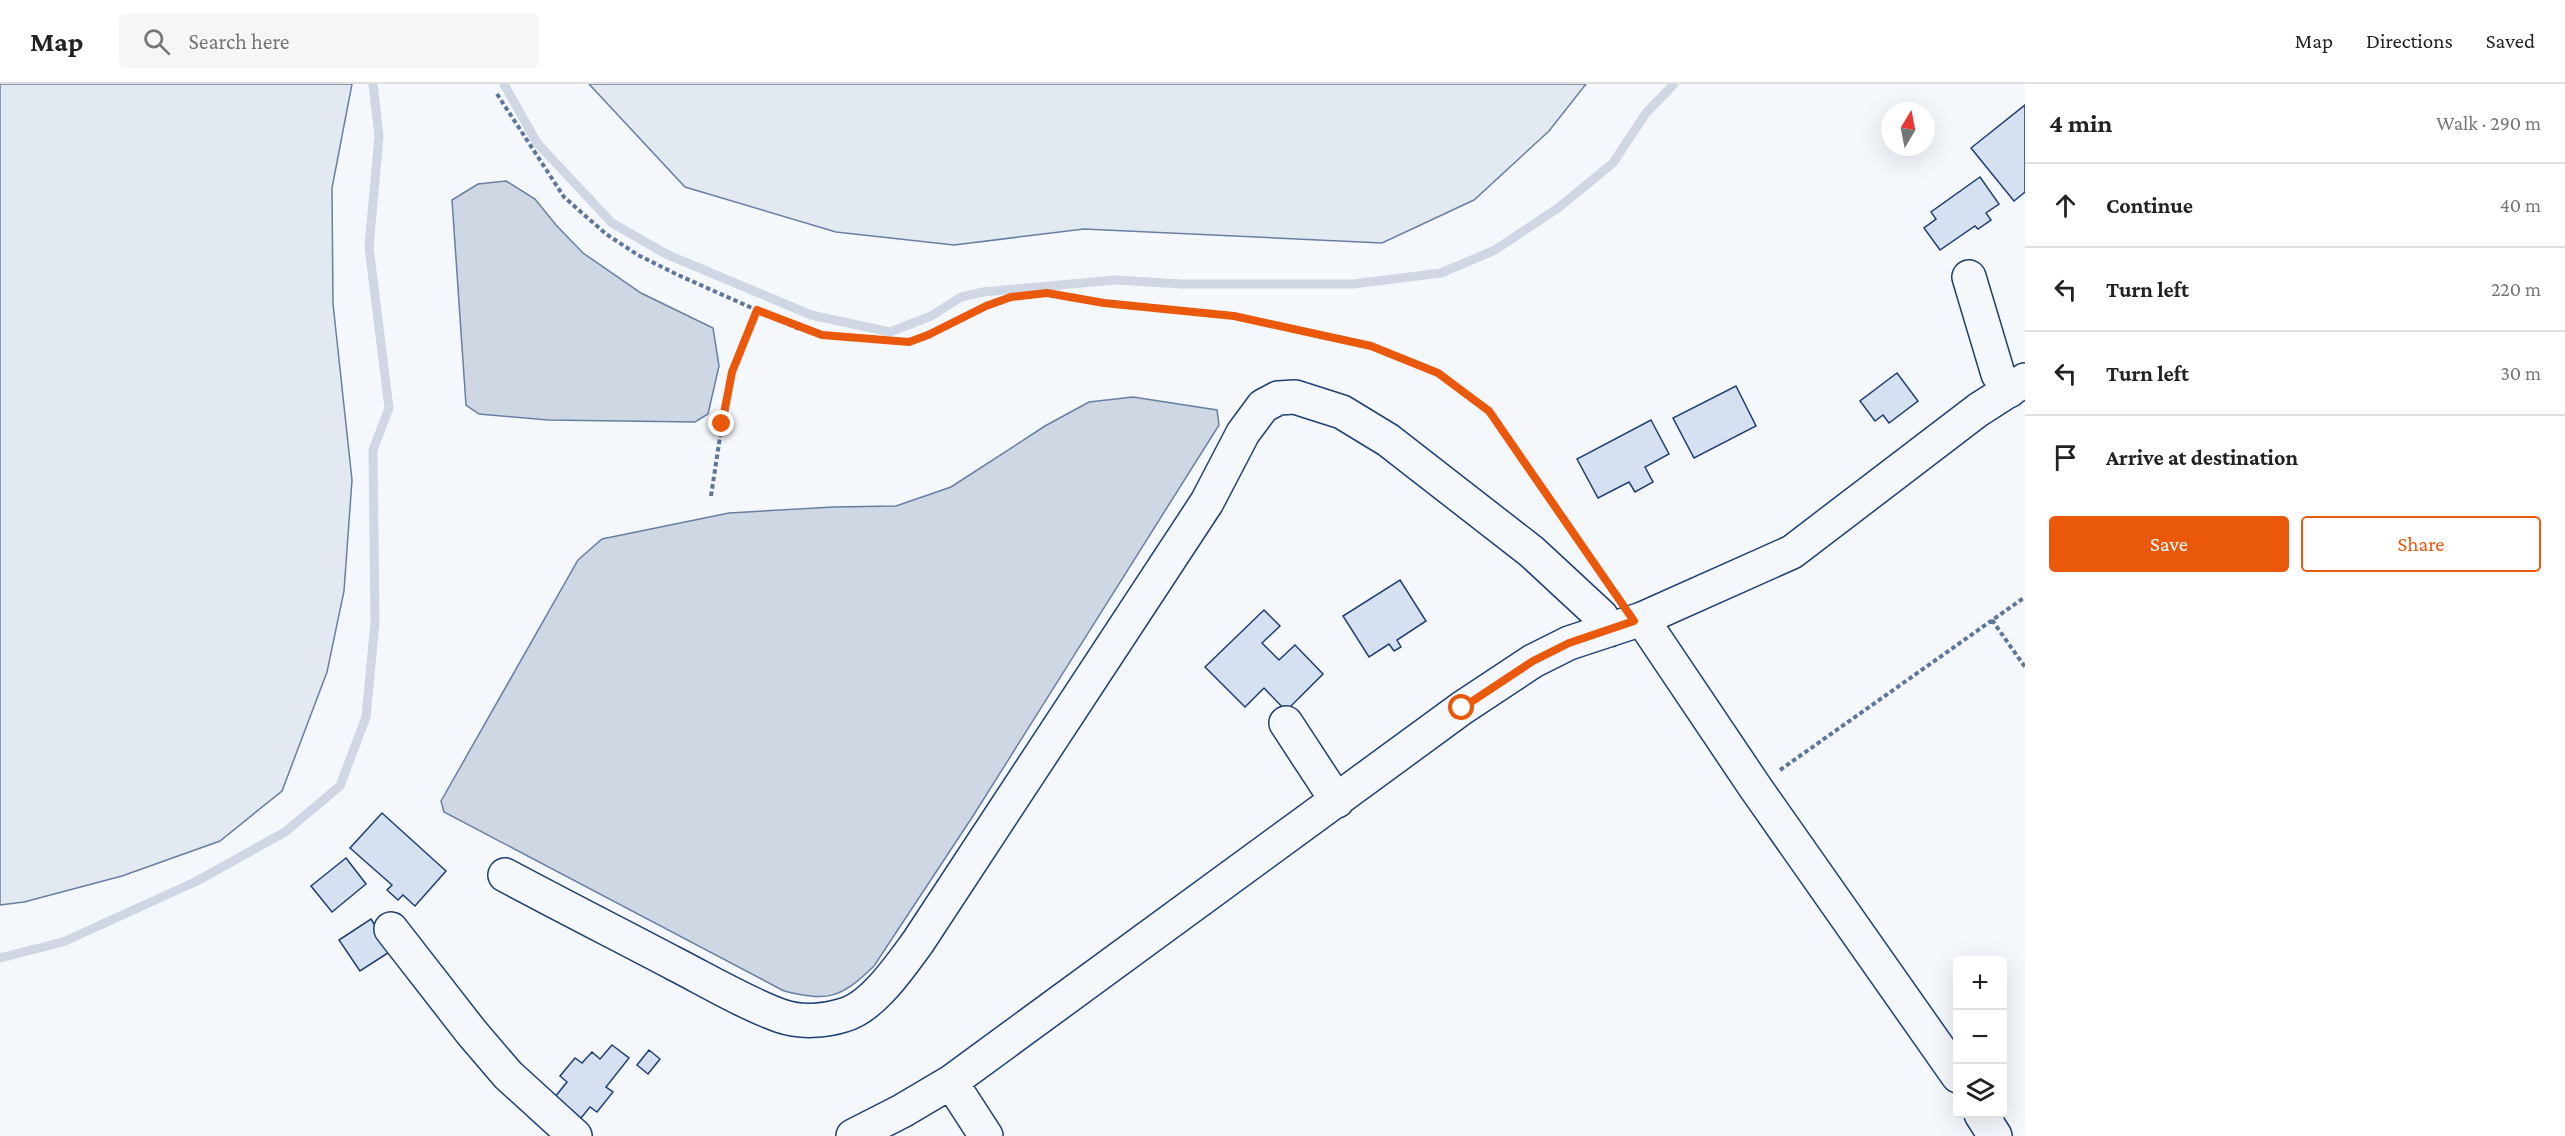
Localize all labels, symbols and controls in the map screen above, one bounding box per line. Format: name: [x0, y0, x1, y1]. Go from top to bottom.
search box: [119, 14, 539, 68]
icon: search: [140, 25, 173, 58]
text: Map: [30, 26, 83, 57]
text: Search here: [188, 29, 289, 54]
text: Map: [2295, 29, 2333, 53]
text: Directions: [2366, 29, 2453, 53]
text: Saved: [2486, 29, 2535, 53]
north arrow: [1881, 102, 1935, 156]
text: 4 min: [2049, 109, 2113, 138]
text: Walk · 290 m: [2436, 112, 2541, 134]
icon: ahead: [2049, 189, 2082, 222]
text: Continue: [2106, 193, 2193, 218]
text: 40 m: [2500, 194, 2541, 216]
icon: left: [2049, 273, 2082, 306]
text: Turn left: [2106, 277, 2189, 302]
text: 220 m: [2491, 278, 2541, 300]
icon: left: [2049, 357, 2082, 390]
text: Turn left: [2106, 361, 2189, 386]
text: 30 m: [2500, 362, 2541, 384]
route end: [708, 410, 734, 436]
icon: arrive: [2049, 441, 2082, 474]
text: Arrive at destination: [2106, 445, 2298, 470]
button: Save: [2049, 516, 2289, 572]
button: Share: [2301, 516, 2541, 572]
route start: [1448, 694, 1474, 720]
map controls: [1953, 956, 2007, 1118]
button: +: [1953, 956, 2007, 1010]
button: −: [1953, 1010, 2007, 1064]
button: layers: [1953, 1064, 2007, 1118]

